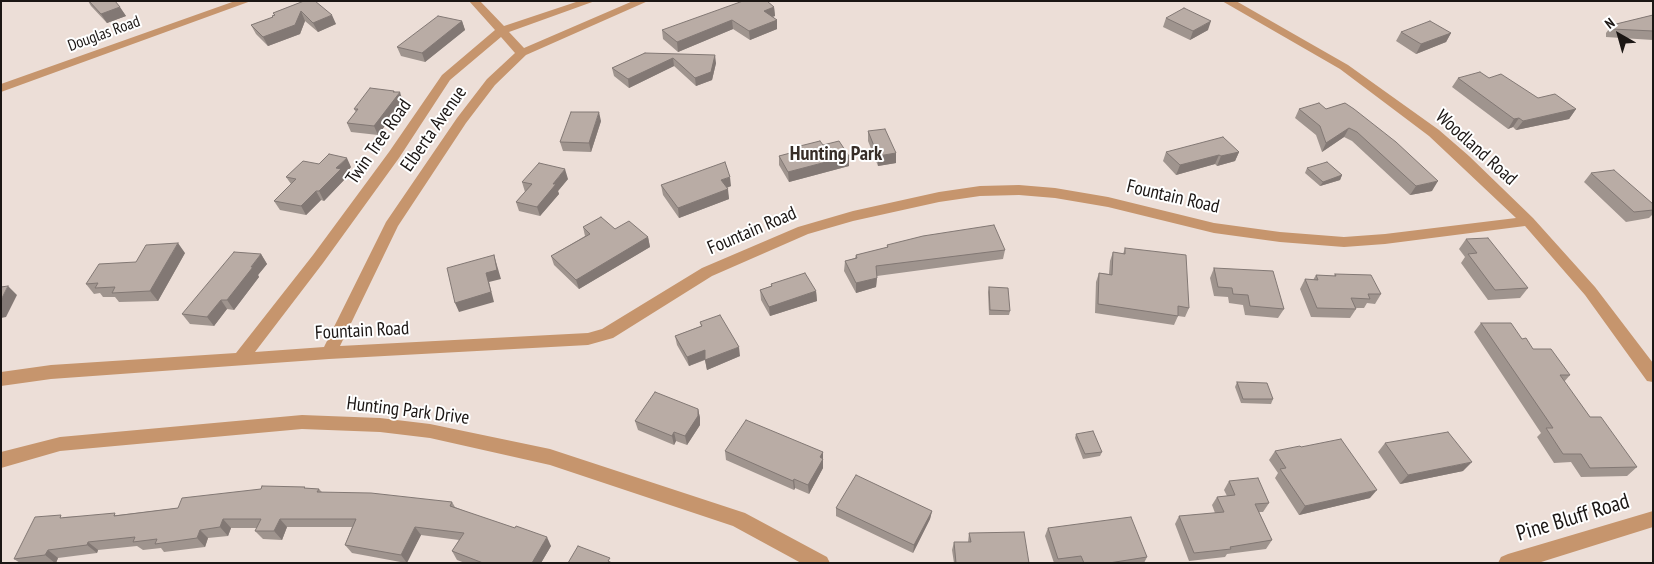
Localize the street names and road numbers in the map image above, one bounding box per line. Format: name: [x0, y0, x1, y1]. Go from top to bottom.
street label: Douglas Road: [65, 12, 143, 56]
street label: Elberta Avenue: [396, 82, 472, 176]
street label: Twin Tree Road: [341, 95, 417, 189]
street label: Woodland Road: [1431, 105, 1521, 191]
street label: Fountain Road: [1124, 175, 1222, 219]
street label: Fountain Road: [704, 202, 800, 260]
street label: Fountain Road: [314, 317, 410, 345]
street label: Hunting Park Drive: [345, 392, 471, 430]
street label: Pine Bluff Road: [1513, 488, 1633, 548]

